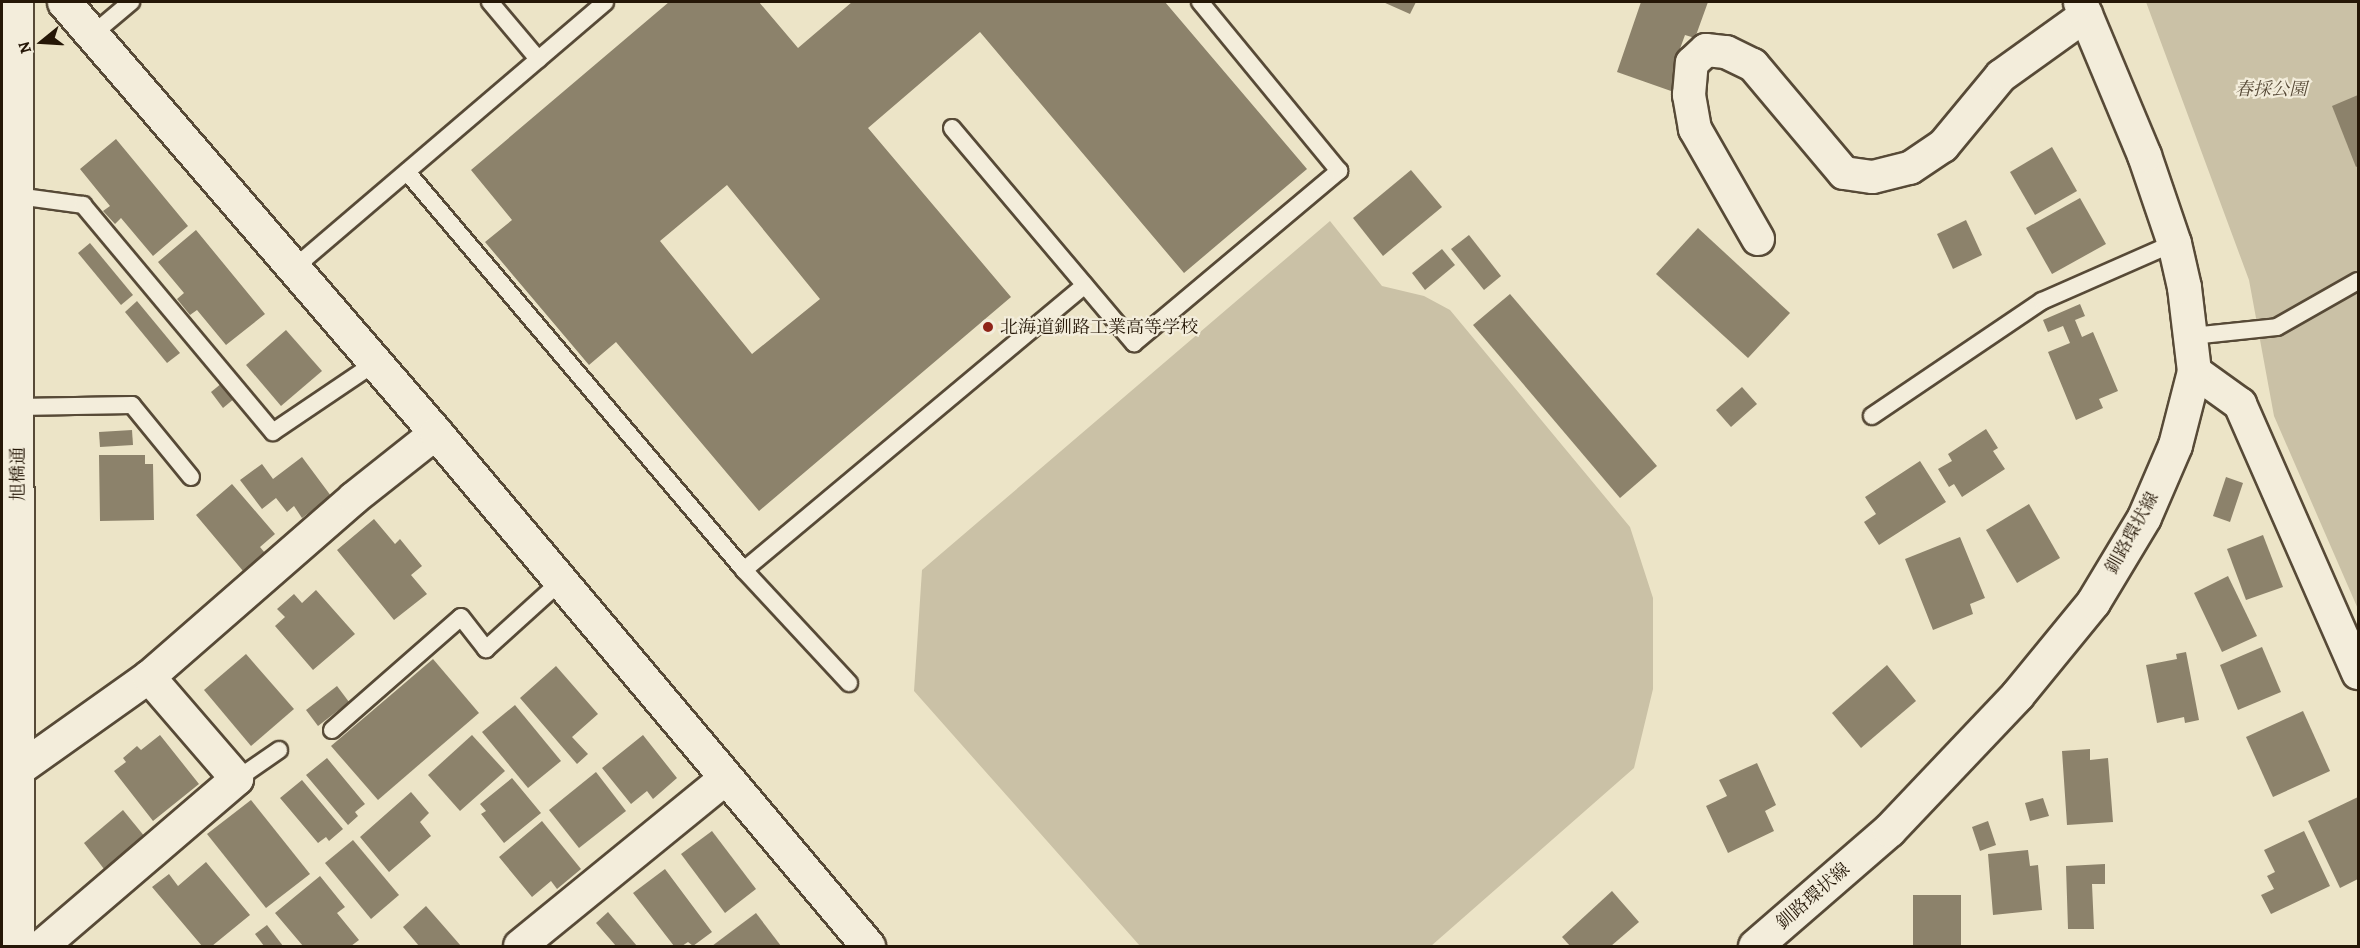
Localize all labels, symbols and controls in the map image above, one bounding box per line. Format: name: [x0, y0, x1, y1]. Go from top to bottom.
north arrow: [12, 12, 72, 72]
text: N: [13, 39, 37, 57]
park label: 春採公園: [2235, 78, 2307, 100]
place label: 北海道釧路工業高等学校: [1000, 316, 1198, 338]
marker: 北海道釧路工業高等学校: [981, 320, 995, 334]
street label: 旭橋通: [7, 447, 29, 501]
street label: 釧路環状線: [2101, 488, 2163, 578]
street label: 釧路環状線: [1772, 858, 1854, 934]

